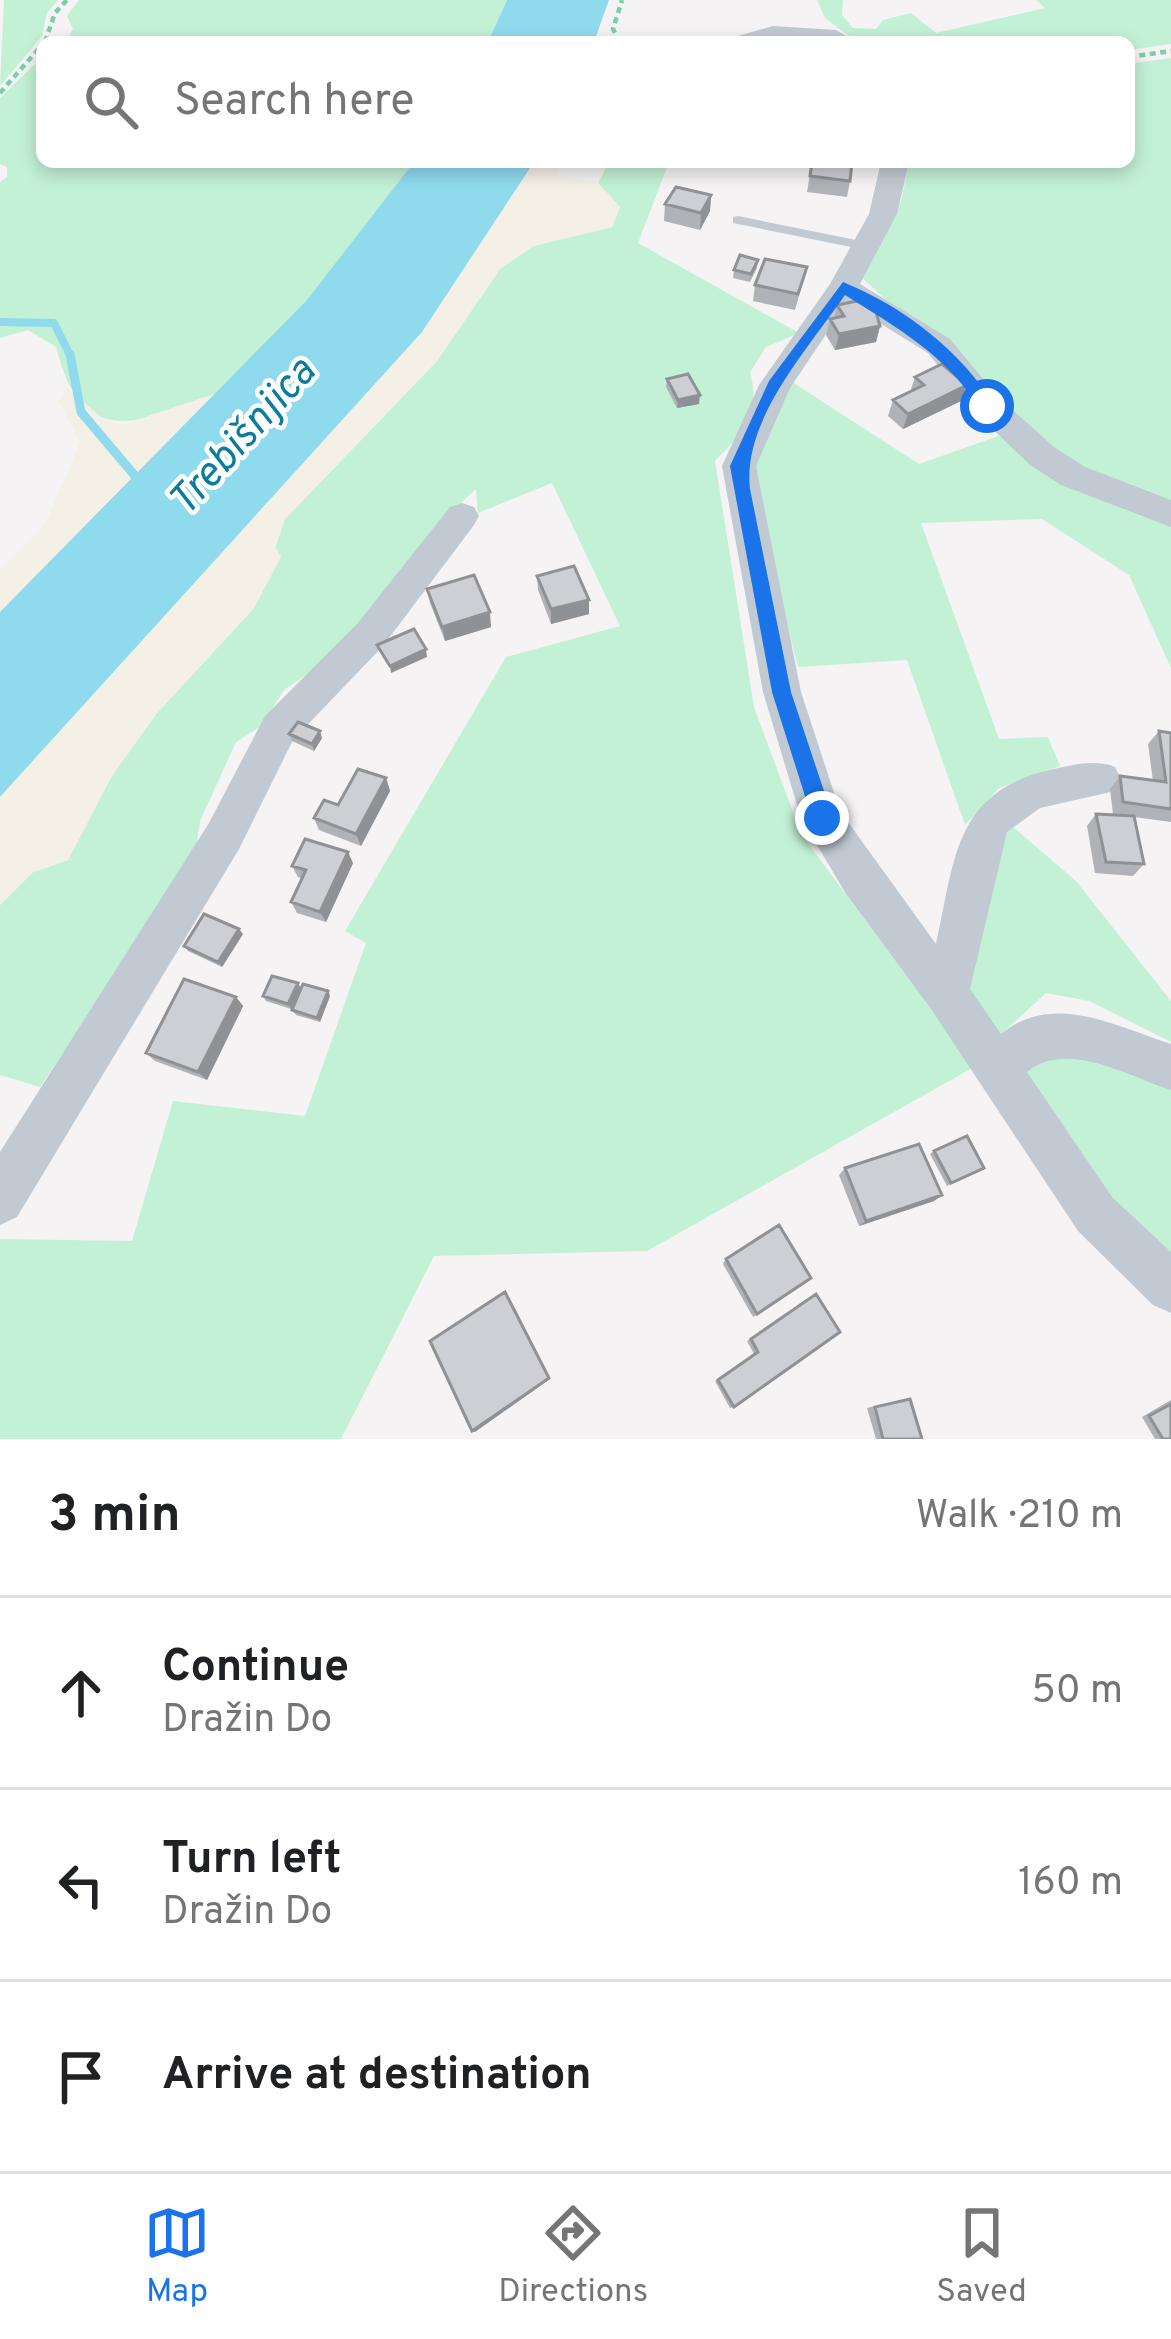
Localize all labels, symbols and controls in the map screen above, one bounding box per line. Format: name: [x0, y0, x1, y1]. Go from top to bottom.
search box: [36, 36, 1135, 168]
icon: search: [78, 69, 144, 135]
text: Search here: [174, 74, 414, 131]
water label: Trebišnjica: [159, 347, 329, 528]
route start: [960, 379, 1014, 433]
route end: [795, 791, 849, 845]
text: 3 min: [48, 1485, 181, 1550]
text: Walk · 210 m: [916, 1493, 1123, 1542]
text: Continue: [162, 1640, 349, 1697]
icon: ahead: [48, 1660, 114, 1726]
text: 50 m: [1032, 1668, 1123, 1717]
text: Dražin Do: [162, 1697, 332, 1746]
text: Turn left: [162, 1832, 341, 1889]
icon: left: [48, 1852, 114, 1918]
text: 160 m: [1018, 1860, 1123, 1909]
text: Dražin Do: [162, 1889, 332, 1938]
icon: arrive: [48, 2044, 114, 2110]
text: Arrive at destination: [162, 2048, 592, 2105]
tab: Map: [144, 2200, 210, 2314]
tab: Directions: [498, 2200, 648, 2314]
tab: Saved: [936, 2200, 1027, 2314]

